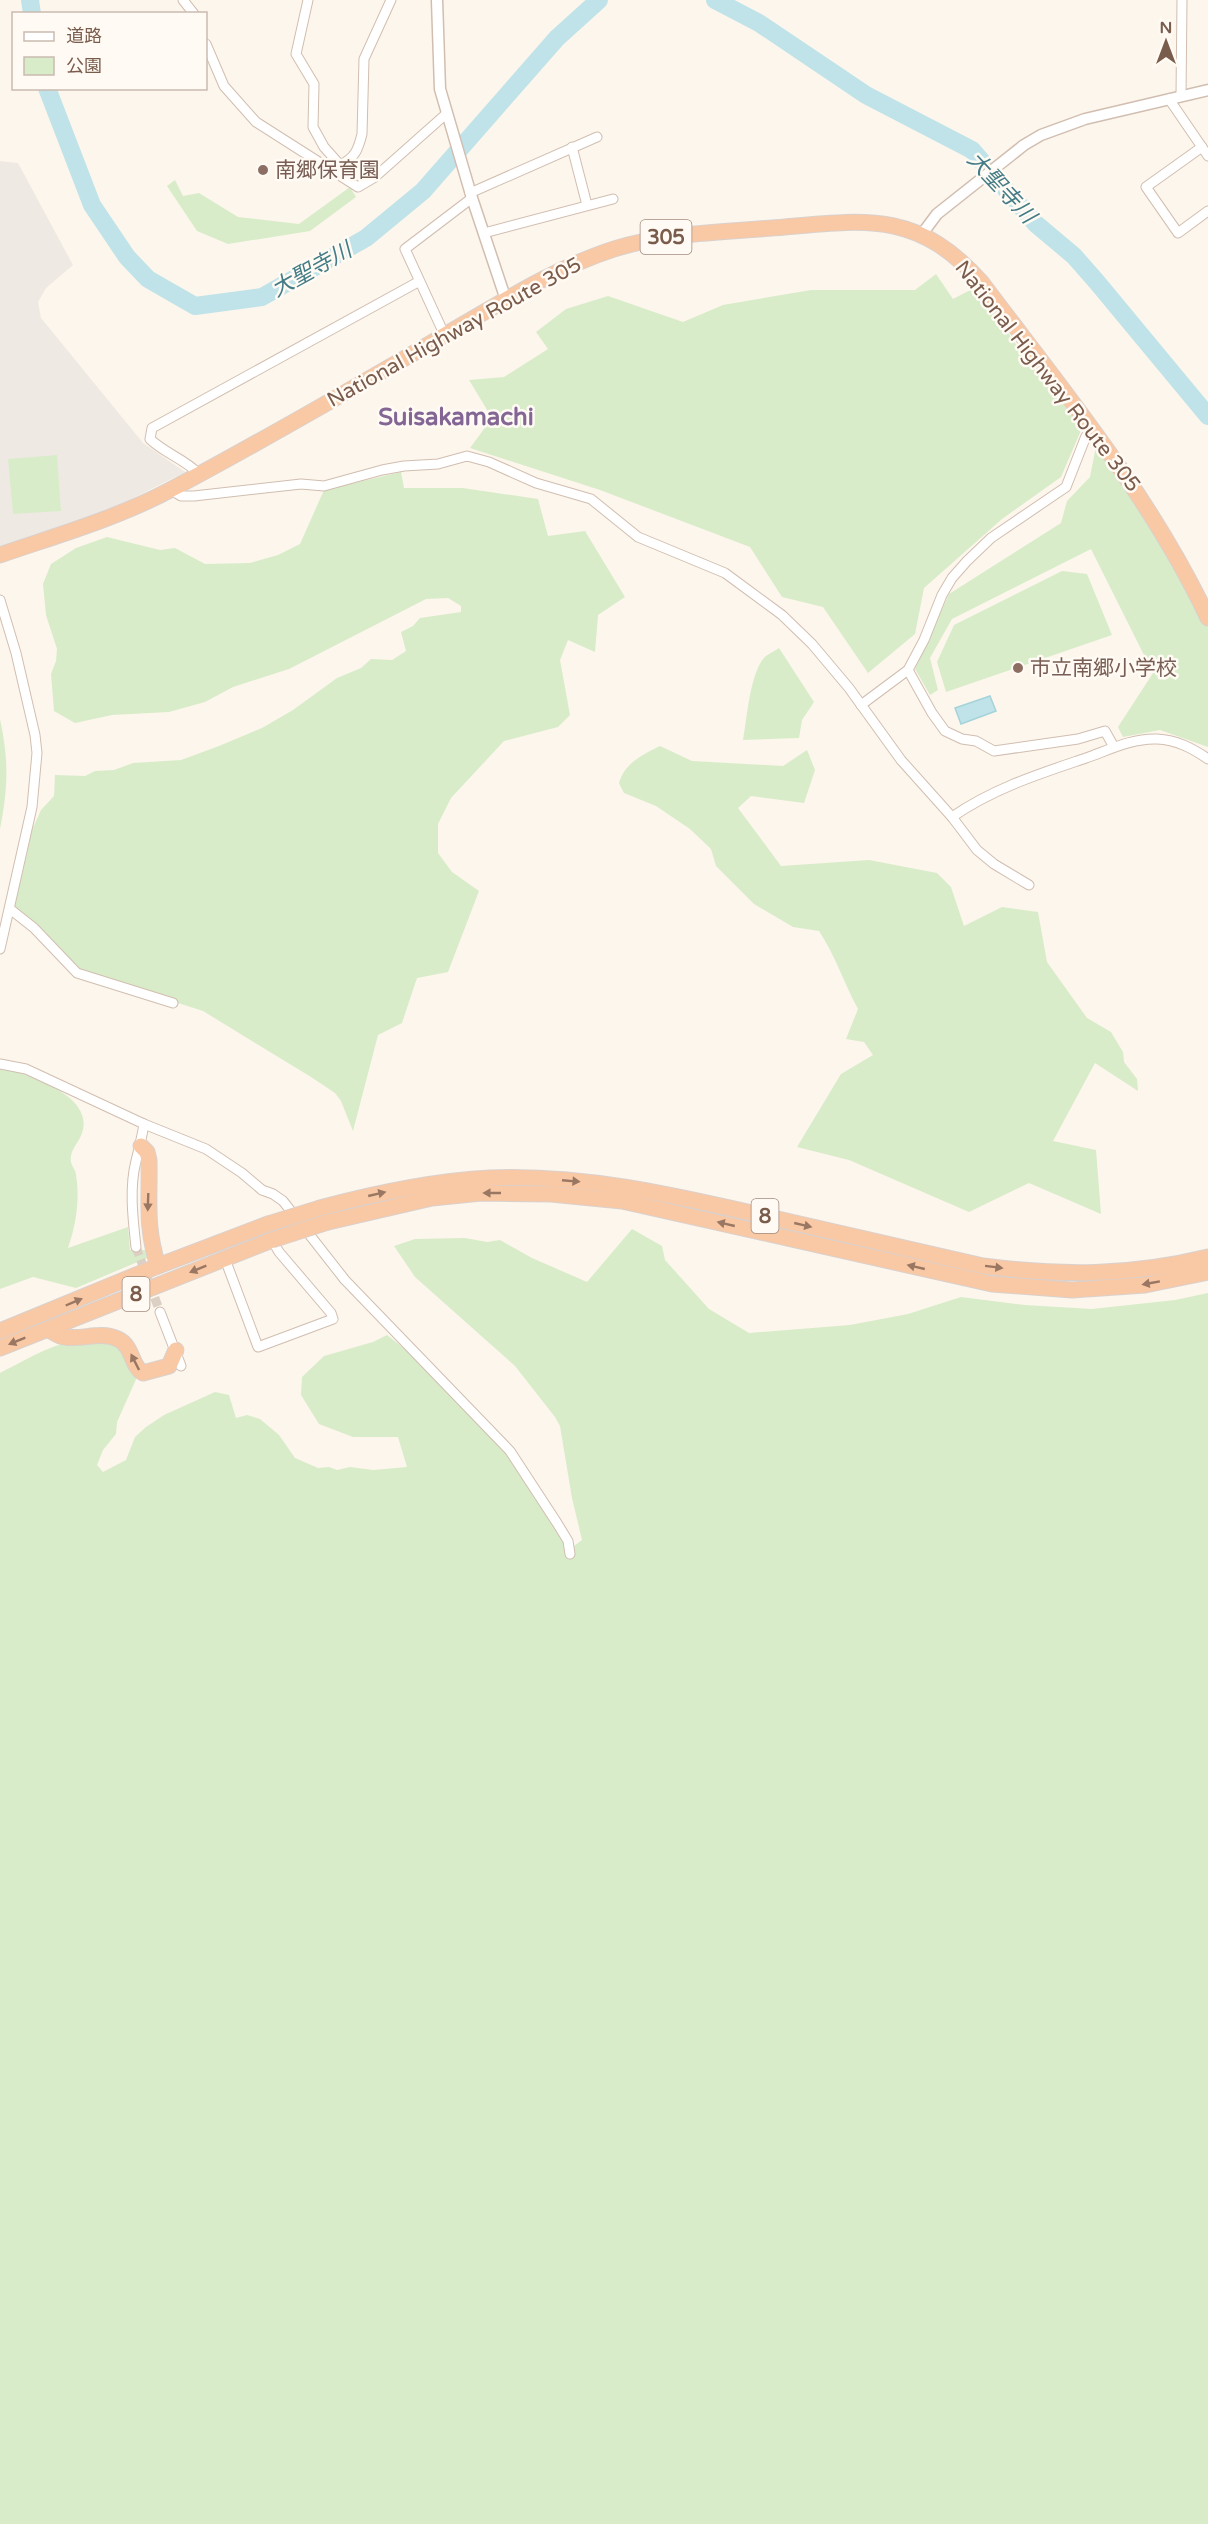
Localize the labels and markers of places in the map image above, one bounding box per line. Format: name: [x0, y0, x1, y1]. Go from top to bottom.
place label: 南郷保育園: [275, 158, 380, 183]
marker: 南郷保育園: [256, 163, 270, 177]
place label: 市立南郷小学校: [1030, 656, 1177, 681]
marker: 市立南郷小学校: [1011, 661, 1025, 675]

